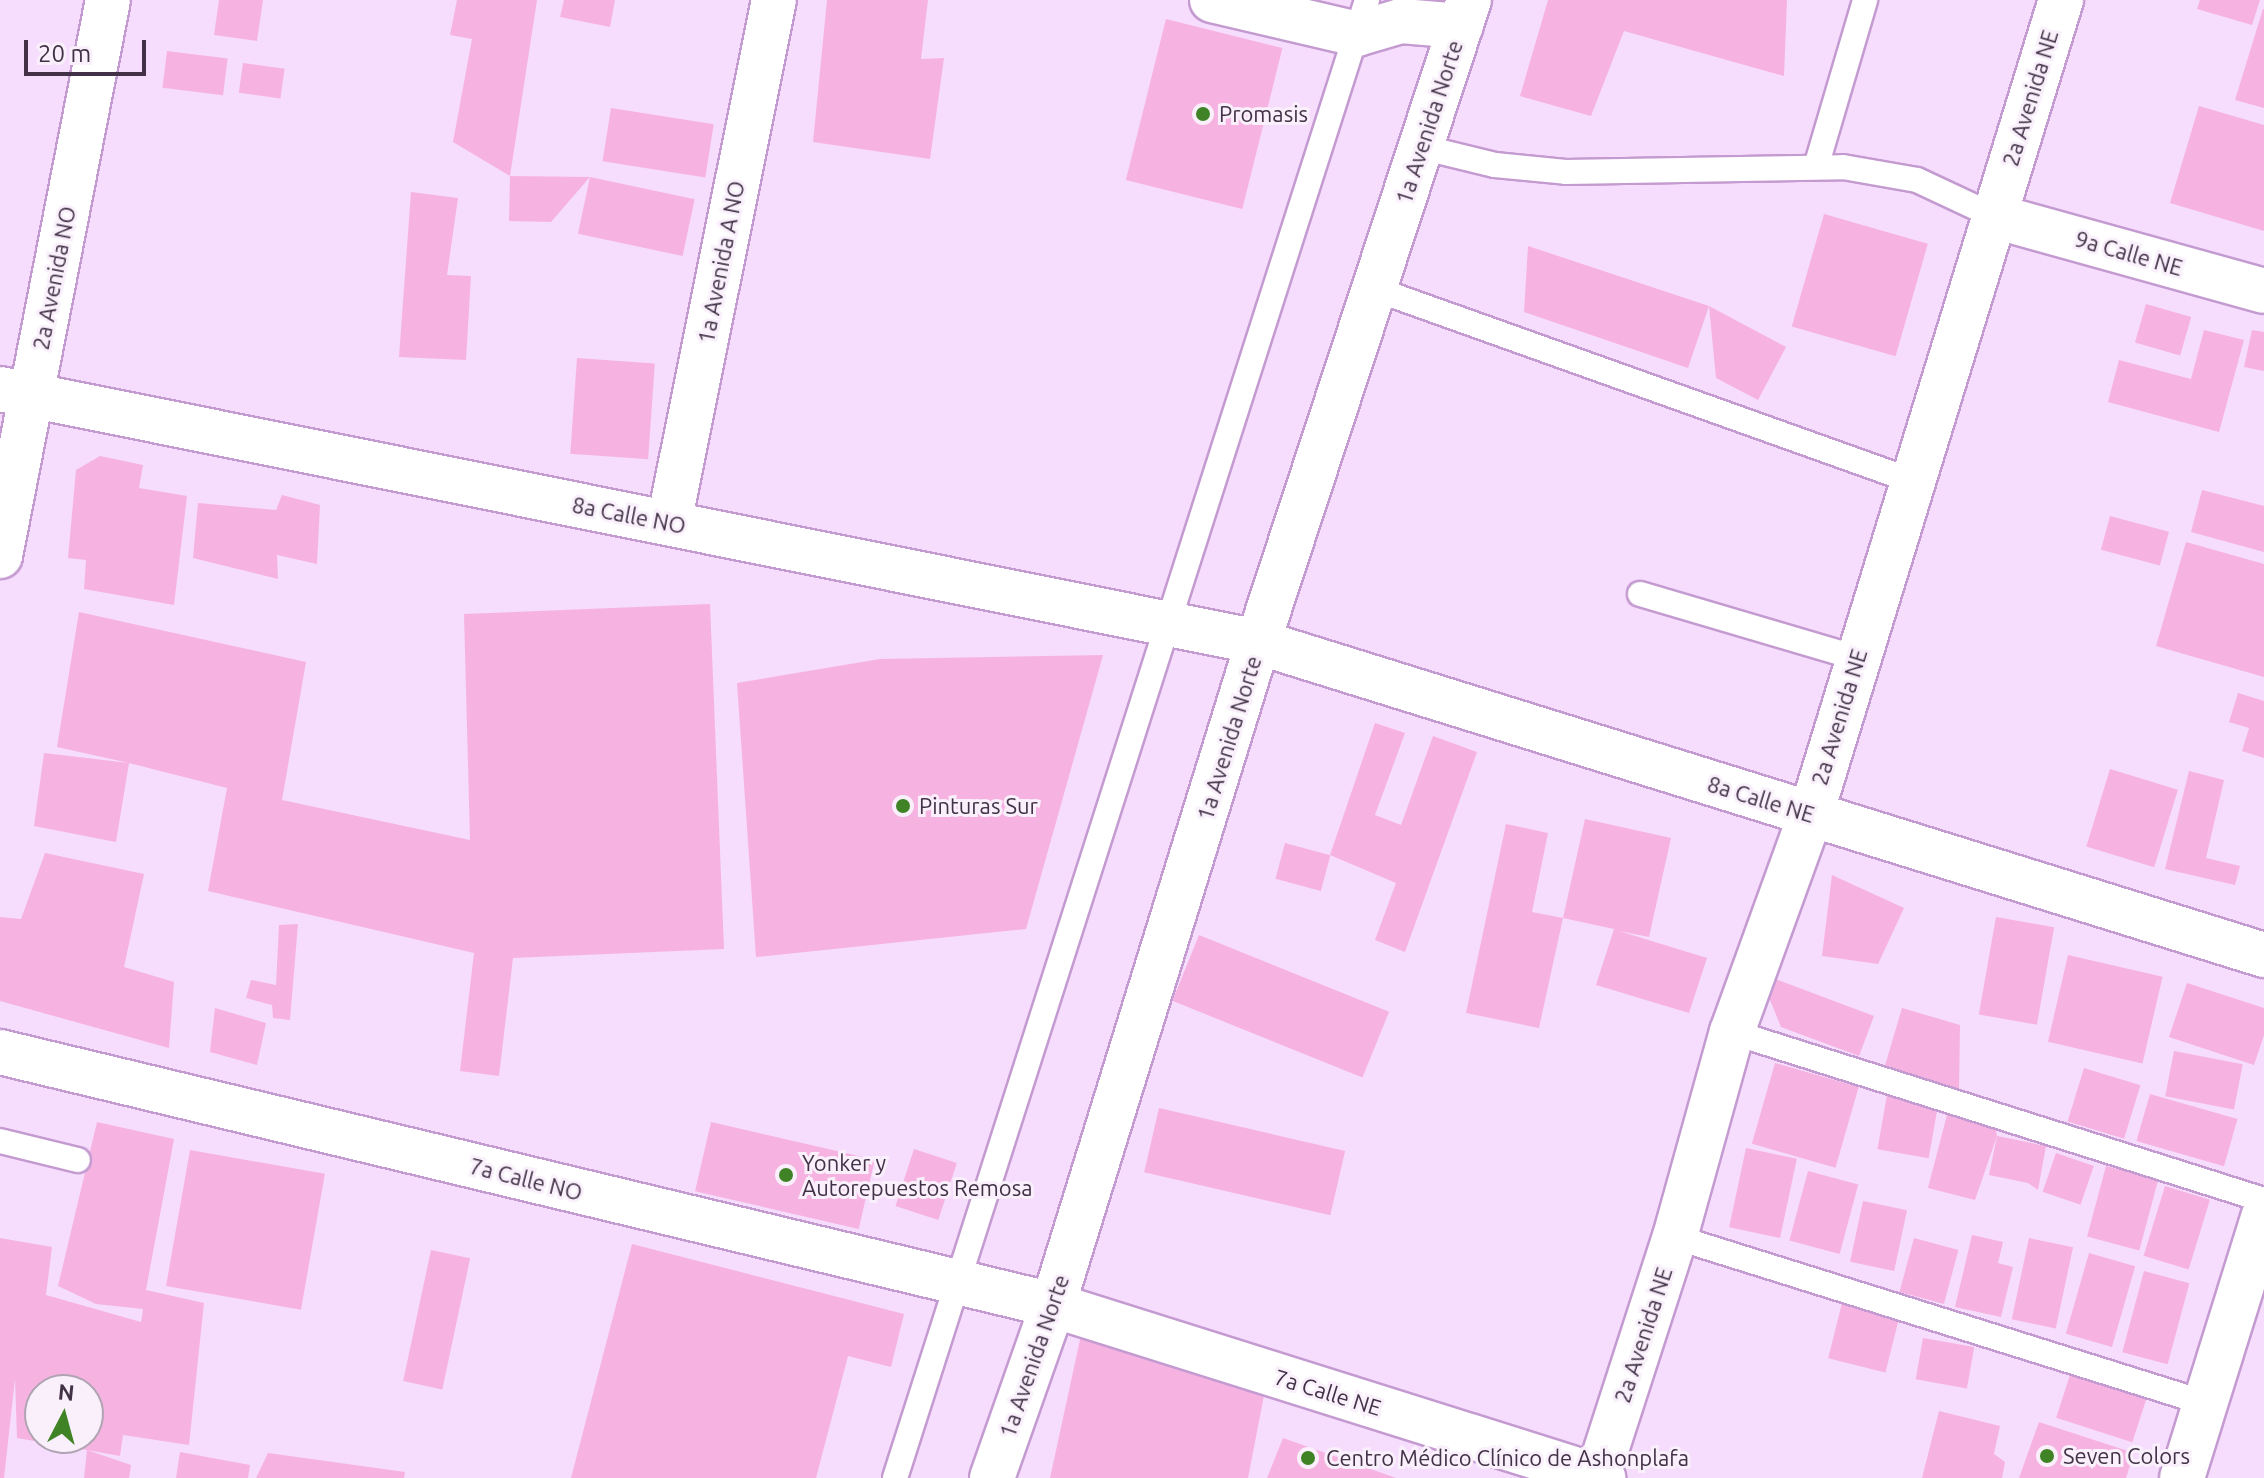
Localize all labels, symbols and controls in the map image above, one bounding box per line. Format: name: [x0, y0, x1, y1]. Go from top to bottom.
scale bar: [28, 24, 150, 74]
street label: 2a Avenida NE: [1997, 27, 2063, 169]
street label: 1a Avenida Norte: [1390, 37, 1468, 207]
text: 20 m: [38, 40, 91, 67]
place label: Promasis: [1219, 101, 1308, 127]
marker: Promasis: [1194, 105, 1212, 123]
street label: 1a Avenida A NO: [692, 179, 750, 345]
street label: 2a Avenida NO: [27, 204, 81, 352]
street label: 9a Calle NE: [2072, 225, 2186, 281]
street label: 8a Calle NO: [570, 491, 688, 539]
street label: 2a Avenida NE: [1806, 646, 1872, 788]
street label: 1a Avenida Norte: [1191, 653, 1267, 823]
street label: 8a Calle NE: [1704, 770, 1818, 828]
place label: Pinturas Sur: [919, 793, 1038, 819]
marker: Pinturas Sur: [894, 797, 912, 815]
place label: Yonker y Autorepuestos Remosa: [802, 1149, 1032, 1200]
street label: 7a Calle NO: [467, 1152, 585, 1206]
marker: Yonker y Autorepuestos Remosa: [777, 1166, 795, 1184]
street label: 2a Avenida NE: [1609, 1264, 1677, 1406]
street label: 1a Avenida Norte: [994, 1271, 1074, 1441]
street label: 7a Calle NE: [1271, 1363, 1385, 1421]
north arrow: [24, 1374, 104, 1454]
text: N: [57, 1378, 76, 1405]
place label: Seven Colors: [2063, 1443, 2190, 1469]
place label: Centro Médico Clínico de Ashonplafa: [1326, 1445, 1689, 1471]
marker: Centro Médico Clínico de Ashonplafa: [1297, 1447, 1319, 1469]
marker: Seven Colors: [2038, 1447, 2056, 1465]

